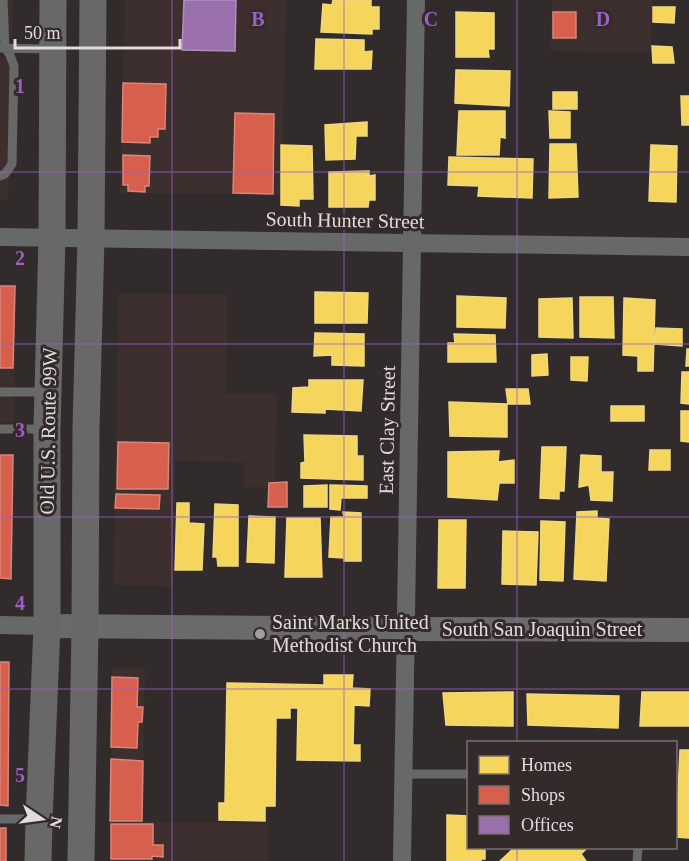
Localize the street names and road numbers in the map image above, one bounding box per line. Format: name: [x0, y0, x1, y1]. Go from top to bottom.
street label: South Hunter Street: [265, 208, 425, 232]
street label: Old U.S. Route 99W: [36, 347, 60, 515]
street label: East Clay Street: [375, 365, 400, 495]
street label: South San Joaquin Street: [442, 618, 643, 641]

